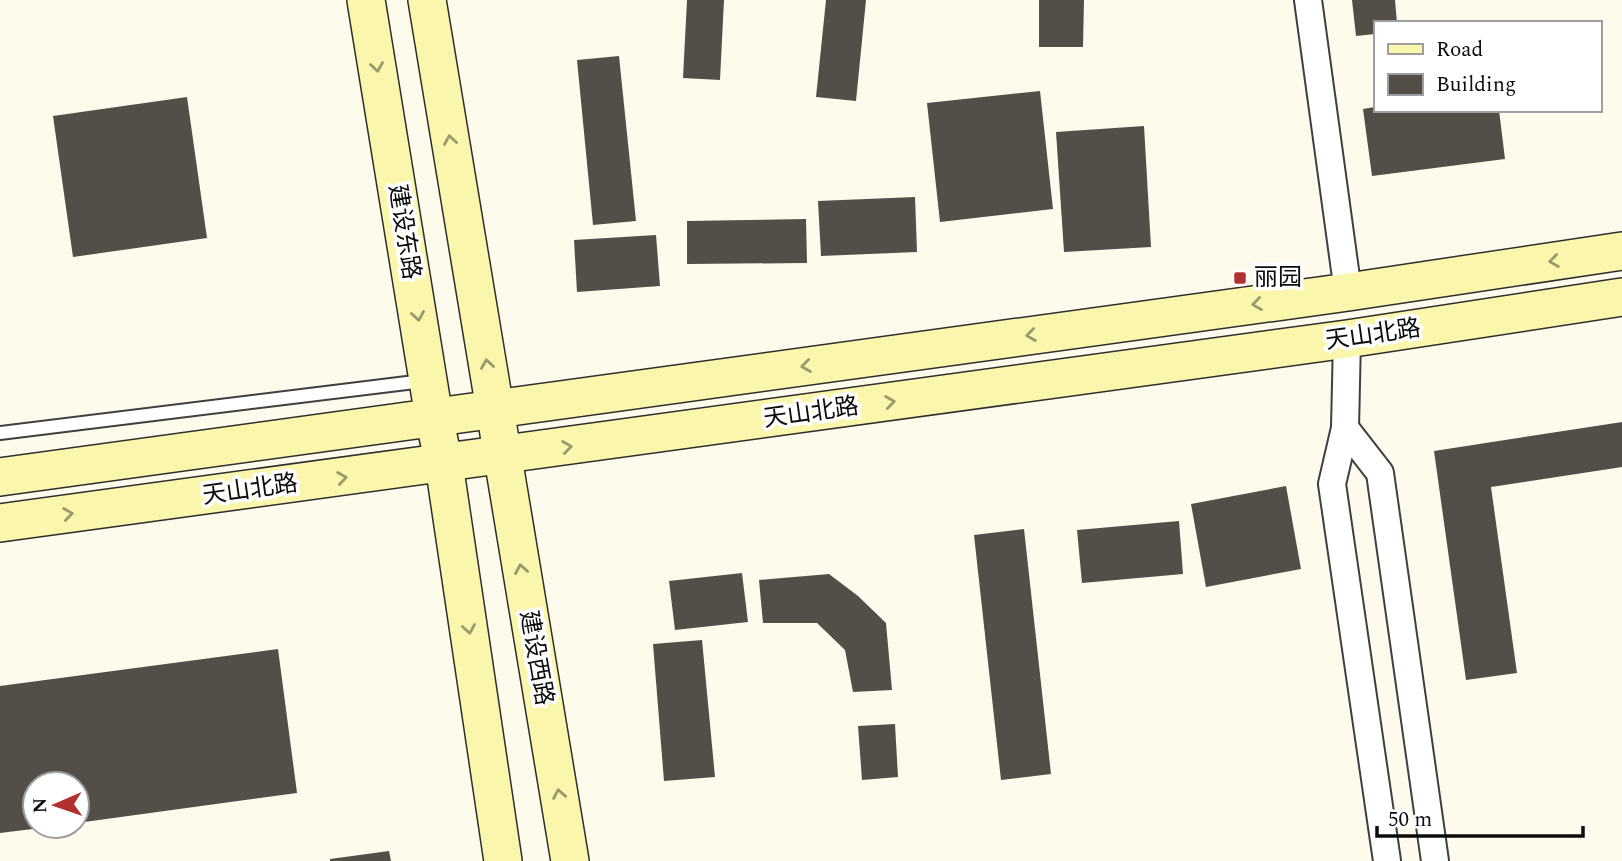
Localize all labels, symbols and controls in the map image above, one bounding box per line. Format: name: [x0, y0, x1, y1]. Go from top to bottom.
legend: [1374, 21, 1601, 112]
text: Road: [1436, 34, 1483, 66]
one-way arrow: [369, 61, 384, 73]
text: Building: [1436, 69, 1516, 101]
one-way arrow: [443, 134, 458, 146]
street label: 建设东路: [379, 182, 429, 282]
one-way arrow: [1549, 253, 1560, 268]
place label: 丽园: [1254, 260, 1302, 296]
marker: 丽园: [1232, 270, 1248, 286]
one-way arrow: [1251, 296, 1262, 311]
one-way arrow: [410, 310, 425, 322]
street label: 天山北路: [1323, 310, 1423, 360]
one-way arrow: [1025, 327, 1037, 342]
one-way arrow: [480, 358, 495, 370]
one-way arrow: [800, 358, 812, 373]
street label: 天山北路: [761, 388, 861, 438]
one-way arrow: [884, 395, 895, 410]
one-way arrow: [561, 439, 573, 454]
street label: 天山北路: [200, 465, 300, 515]
one-way arrow: [336, 470, 348, 485]
one-way arrow: [62, 507, 74, 522]
one-way arrow: [514, 563, 529, 575]
street label: 建设西路: [510, 608, 562, 708]
one-way arrow: [461, 623, 476, 634]
north arrow: [21, 770, 91, 840]
one-way arrow: [552, 788, 567, 800]
scale bar: [1377, 794, 1584, 838]
text: N: [26, 797, 55, 814]
text: 50 m: [1388, 804, 1432, 836]

